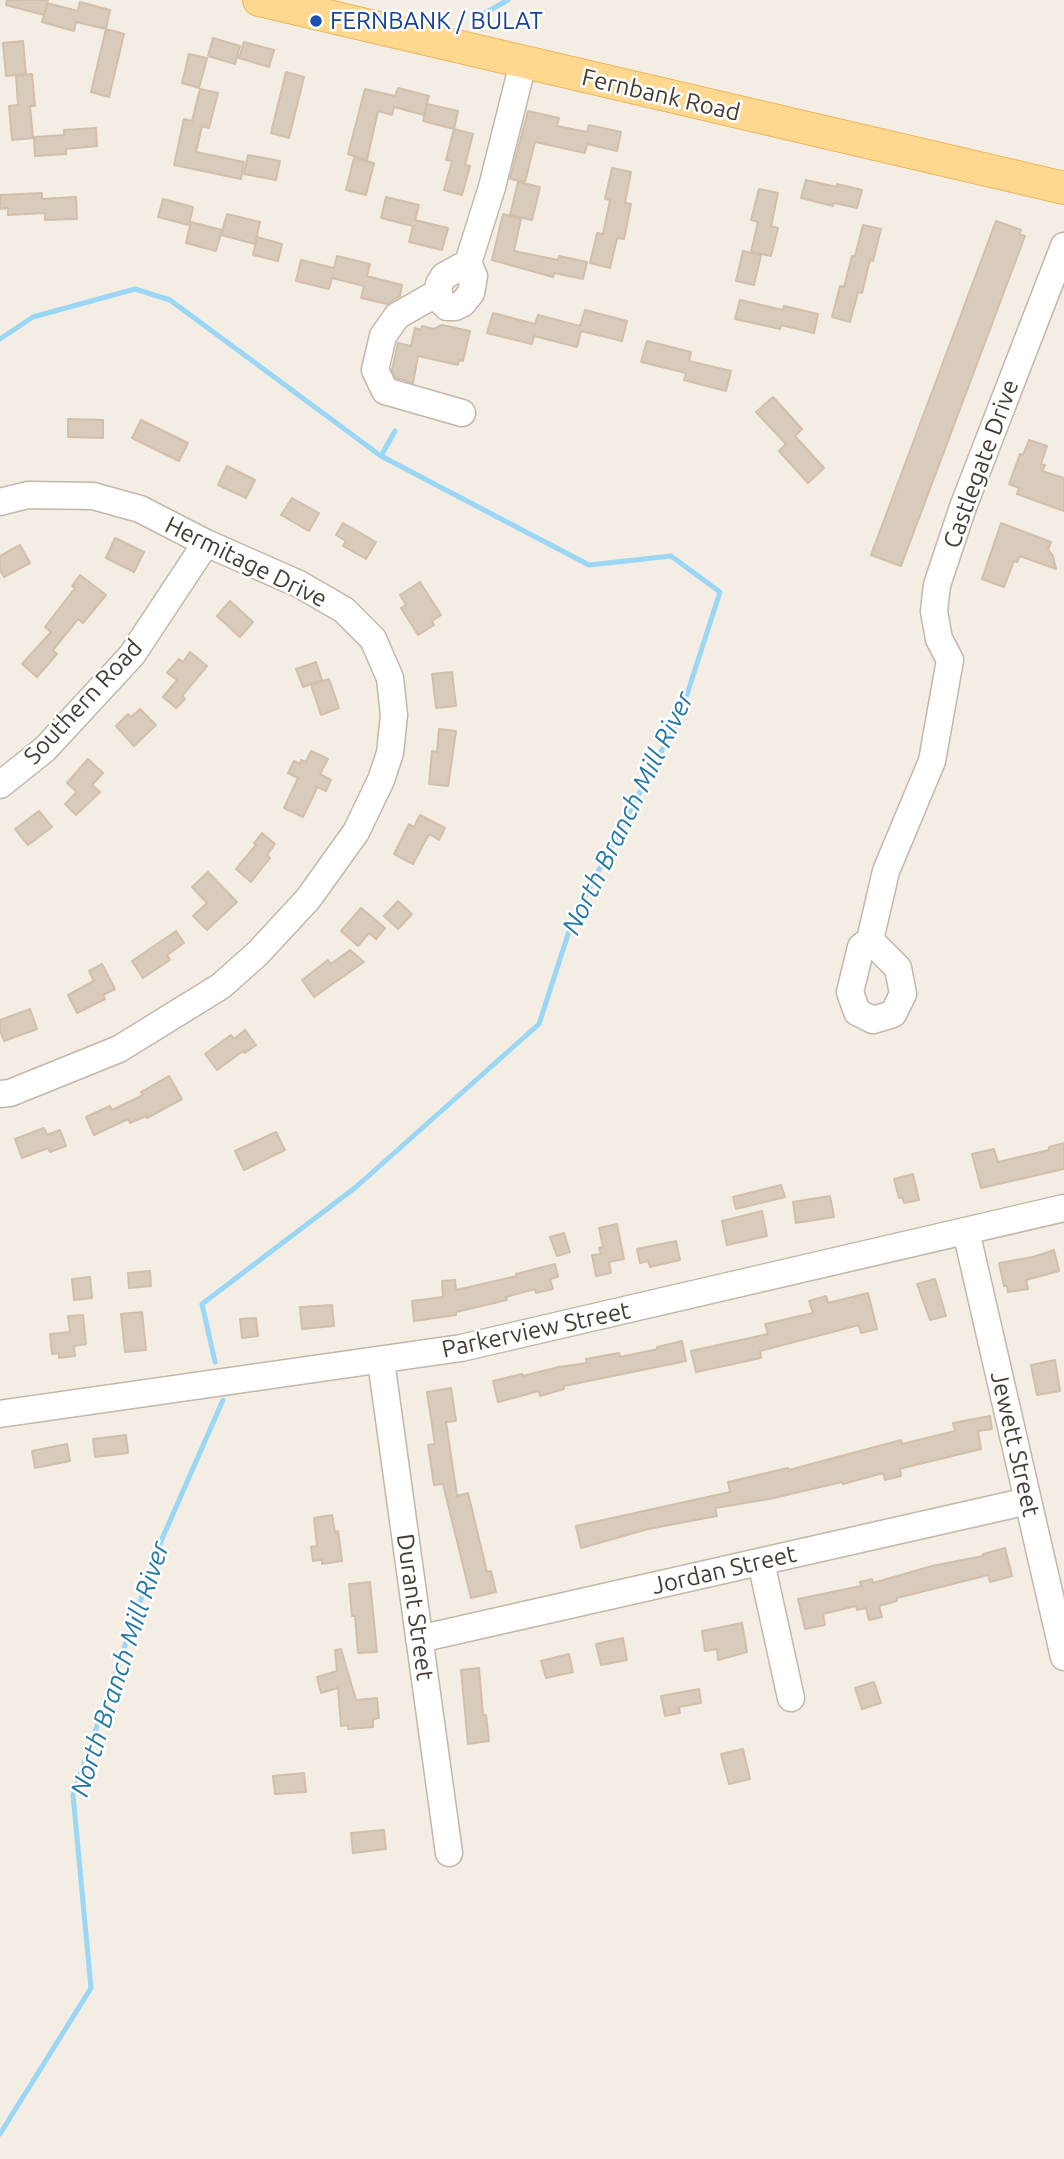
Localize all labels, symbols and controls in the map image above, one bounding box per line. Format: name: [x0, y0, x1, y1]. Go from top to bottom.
place label: FERNBANK / BULAT: [330, 7, 543, 35]
marker: FERNBANK / BULAT: [308, 13, 324, 29]
street label: Fernbank Road: [579, 63, 743, 127]
street label: Castlegate Drive: [937, 376, 1025, 552]
street label: Hermitage Drive: [160, 510, 332, 614]
street label: Southern Road: [18, 634, 148, 770]
water label: North Branch Mill River: [556, 686, 700, 940]
street label: Parkerview Street: [439, 1296, 633, 1364]
street label: Jewett Street: [984, 1369, 1046, 1519]
street label: Durant Street: [390, 1532, 440, 1682]
water label: North Branch Mill River: [64, 1537, 176, 1801]
street label: Jordan Street: [649, 1539, 799, 1601]

